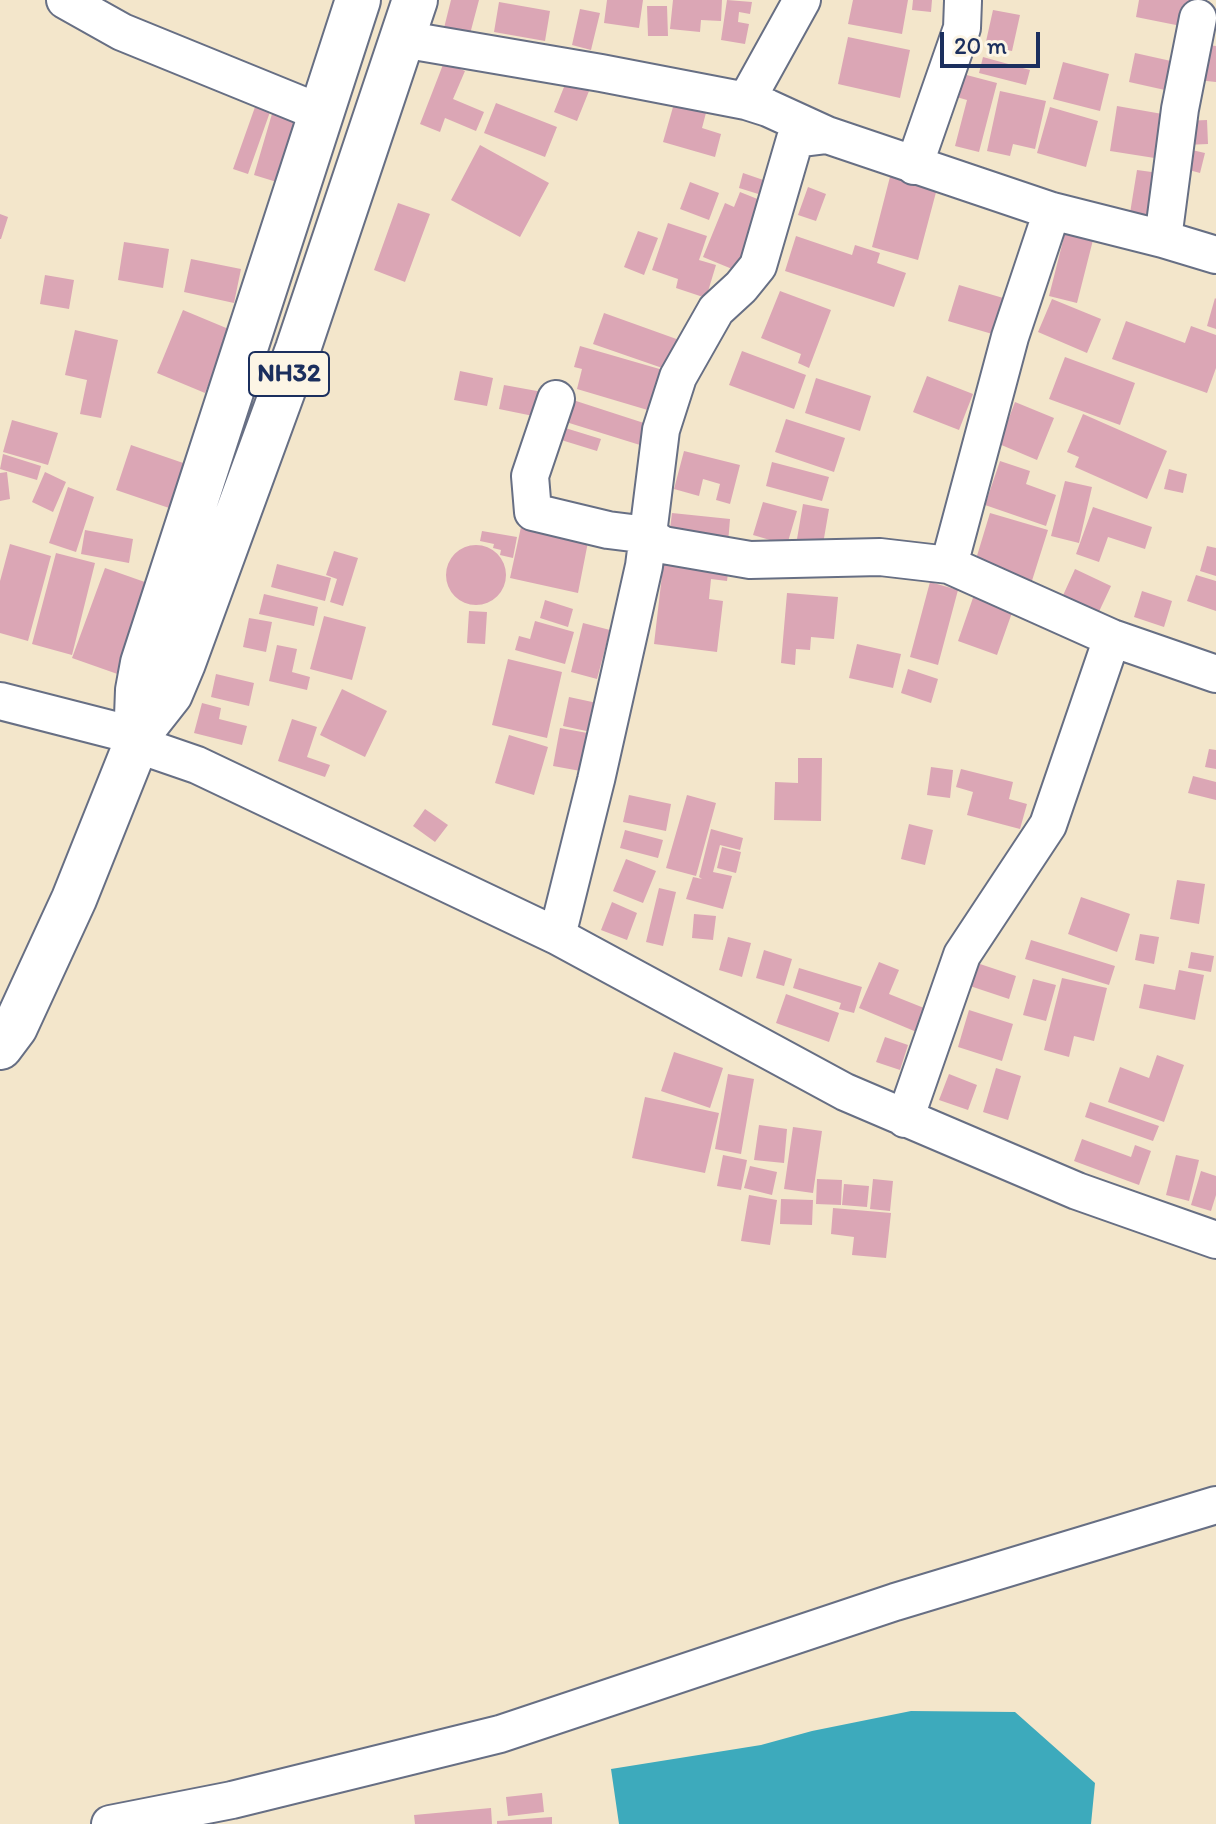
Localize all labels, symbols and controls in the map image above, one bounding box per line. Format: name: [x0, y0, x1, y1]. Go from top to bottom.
scale bar: [944, 16, 1044, 66]
text: 20 m: [954, 31, 1007, 60]
road number: NH32: [249, 352, 329, 396]

